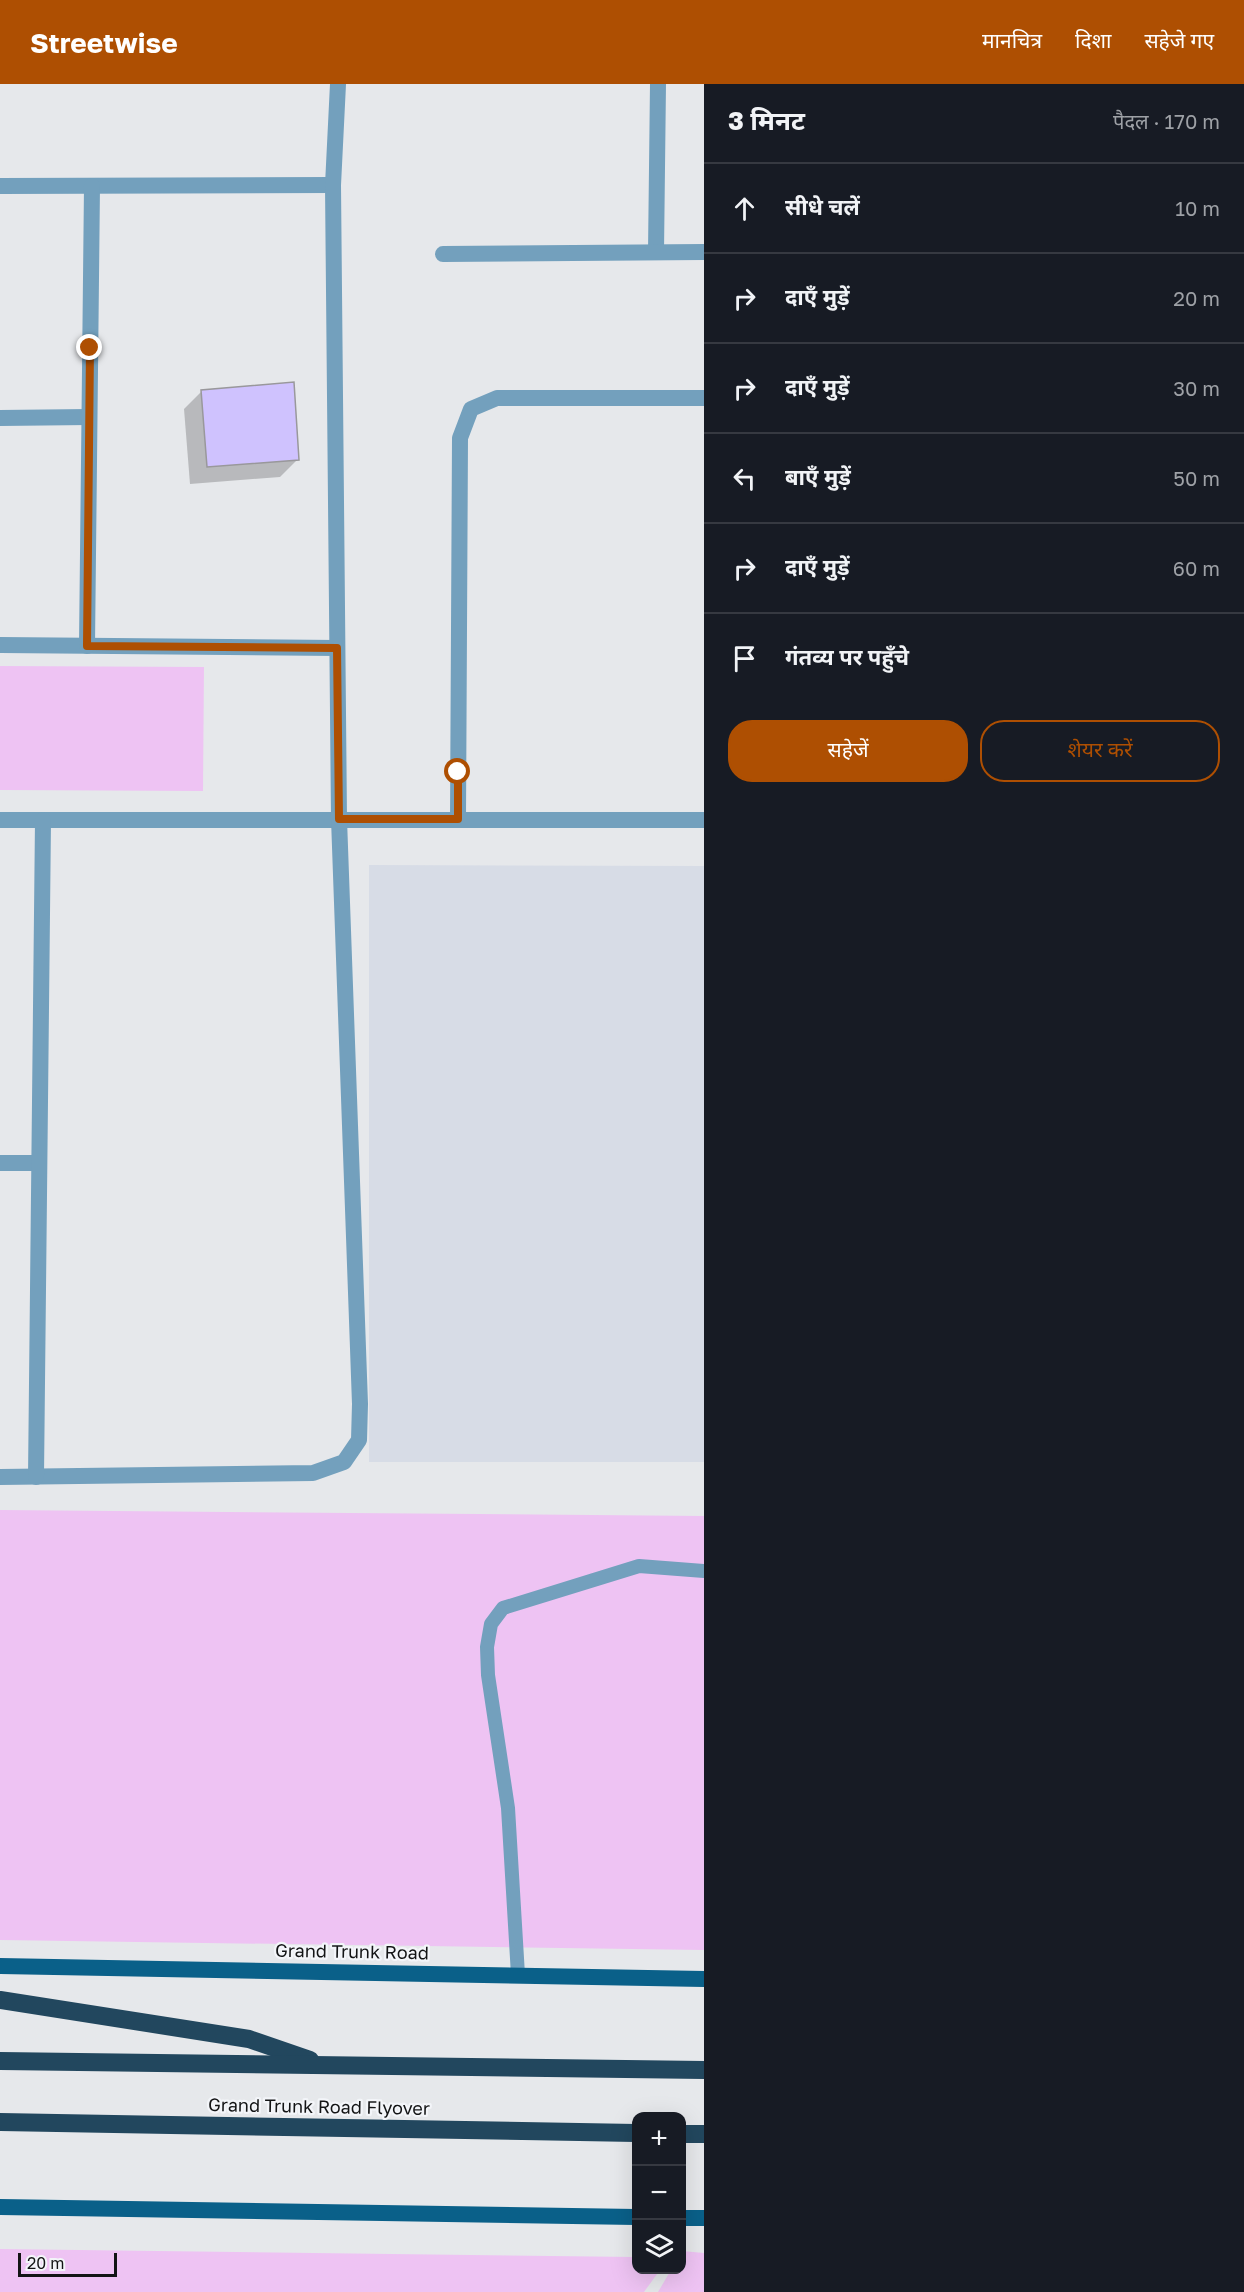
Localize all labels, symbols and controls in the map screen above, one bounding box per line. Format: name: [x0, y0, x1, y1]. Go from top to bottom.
text: Streetwise: [30, 26, 178, 59]
text: मानचित्र: [982, 27, 1042, 53]
text: दिशा: [1075, 27, 1111, 53]
text: सहेजे गए: [1144, 27, 1214, 53]
text: 3 मिनट: [728, 105, 805, 136]
text: पैदल · 170 m: [1113, 109, 1220, 133]
icon: ahead: [728, 192, 761, 225]
text: सीधे चलें: [785, 193, 860, 220]
text: 10 m: [1175, 196, 1220, 220]
icon: right: [728, 282, 761, 315]
text: दाएँ मुड़ें: [785, 283, 850, 310]
text: 20 m: [1173, 286, 1220, 310]
route end: [76, 334, 102, 360]
icon: right: [728, 372, 761, 405]
text: दाएँ मुड़ें: [785, 373, 850, 400]
text: 30 m: [1173, 376, 1220, 400]
icon: left: [728, 462, 761, 495]
text: बाएँ मुड़ें: [785, 463, 851, 490]
text: 50 m: [1173, 466, 1220, 490]
icon: right: [728, 552, 761, 585]
text: दाएँ मुड़ें: [785, 553, 850, 580]
text: 60 m: [1173, 556, 1220, 580]
icon: arrive: [728, 642, 761, 675]
text: गंतव्य पर पहुँचे: [785, 643, 909, 670]
button: सहेजें: [728, 720, 968, 782]
button: शेयर करें: [980, 720, 1220, 782]
route start: [444, 758, 470, 784]
street label: Grand Trunk Road: [275, 1939, 429, 1963]
street label: Grand Trunk Road Flyover: [208, 2093, 430, 2119]
map controls: [632, 2112, 686, 2274]
button: +: [632, 2112, 686, 2166]
button: −: [632, 2166, 686, 2220]
button: layers: [632, 2220, 686, 2274]
scale bar: [18, 2250, 117, 2278]
text: 20 m: [27, 2253, 64, 2273]

